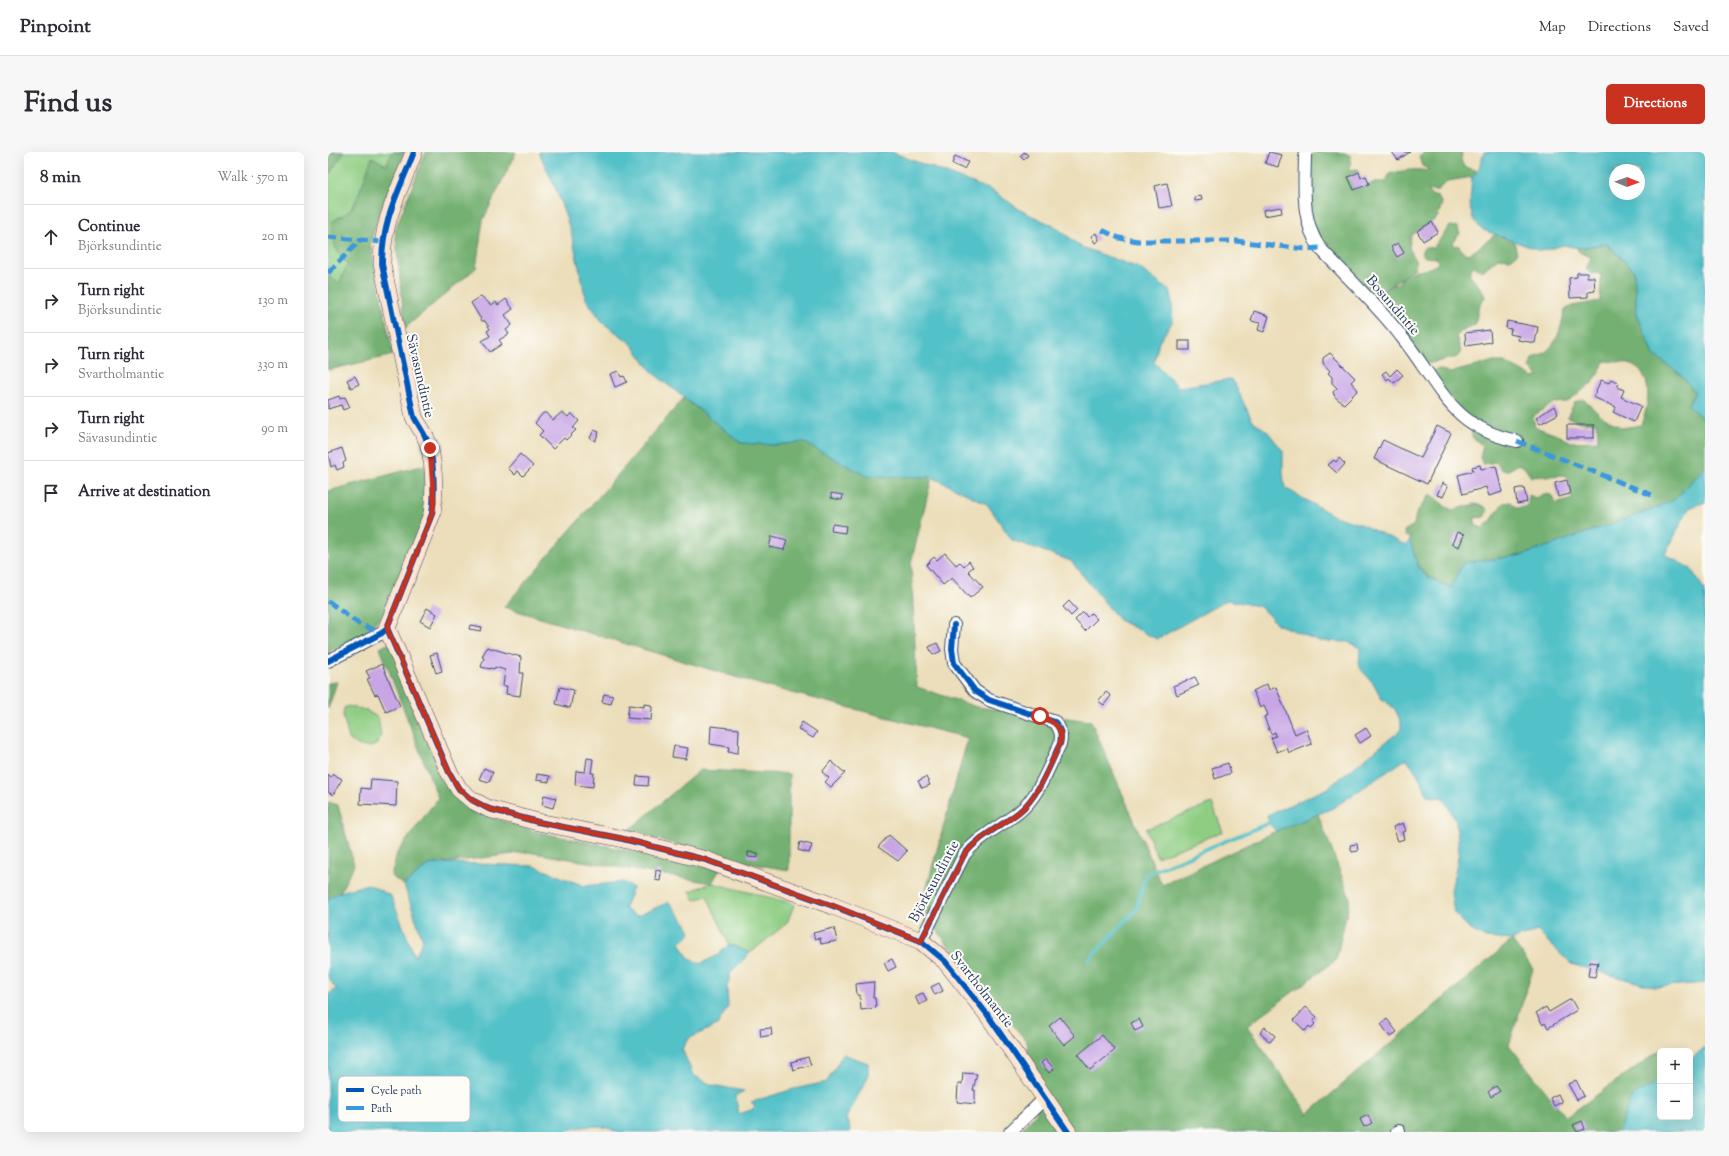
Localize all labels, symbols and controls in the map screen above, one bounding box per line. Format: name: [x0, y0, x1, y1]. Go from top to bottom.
text: Pinpoint: [20, 14, 91, 41]
text: Map: [1539, 18, 1566, 38]
text: Directions: [1588, 18, 1651, 38]
text: Saved: [1673, 18, 1709, 38]
text: Find us: [24, 84, 112, 124]
button: Directions: [1606, 84, 1705, 124]
north arrow: [1609, 164, 1645, 200]
text: 8 min: [40, 166, 81, 190]
text: Walk · 570 m: [218, 169, 288, 187]
text: Continue: [78, 217, 140, 238]
icon: ahead: [40, 226, 62, 248]
text: 20 m: [262, 228, 288, 246]
text: Björksundintie: [78, 238, 162, 256]
street label: Bosundintie: [1360, 272, 1424, 340]
text: Turn right: [78, 281, 144, 302]
icon: right: [40, 290, 62, 312]
text: 130 m: [258, 292, 288, 310]
text: Björksundintie: [78, 302, 162, 320]
street label: Sävasundintie: [400, 332, 438, 420]
text: Turn right: [78, 345, 144, 366]
icon: right: [40, 354, 62, 376]
text: 330 m: [257, 356, 288, 374]
text: Svartholmantie: [78, 366, 164, 384]
text: Turn right: [78, 409, 144, 430]
icon: right: [40, 418, 62, 440]
text: 90 m: [261, 420, 288, 438]
text: Sävasundintie: [78, 430, 157, 448]
route end: [421, 439, 439, 457]
icon: arrive: [40, 482, 62, 504]
text: Arrive at destination: [78, 482, 211, 503]
route start: [1031, 707, 1049, 725]
street label: Björksundintie: [905, 837, 965, 927]
street label: Svartholmantie: [945, 947, 1017, 1033]
map controls: [1657, 1048, 1693, 1120]
button: +: [1657, 1048, 1693, 1084]
legend: [338, 1076, 470, 1122]
text: Cycle path: [371, 1083, 422, 1099]
button: −: [1657, 1084, 1693, 1120]
text: Path: [371, 1101, 393, 1117]

